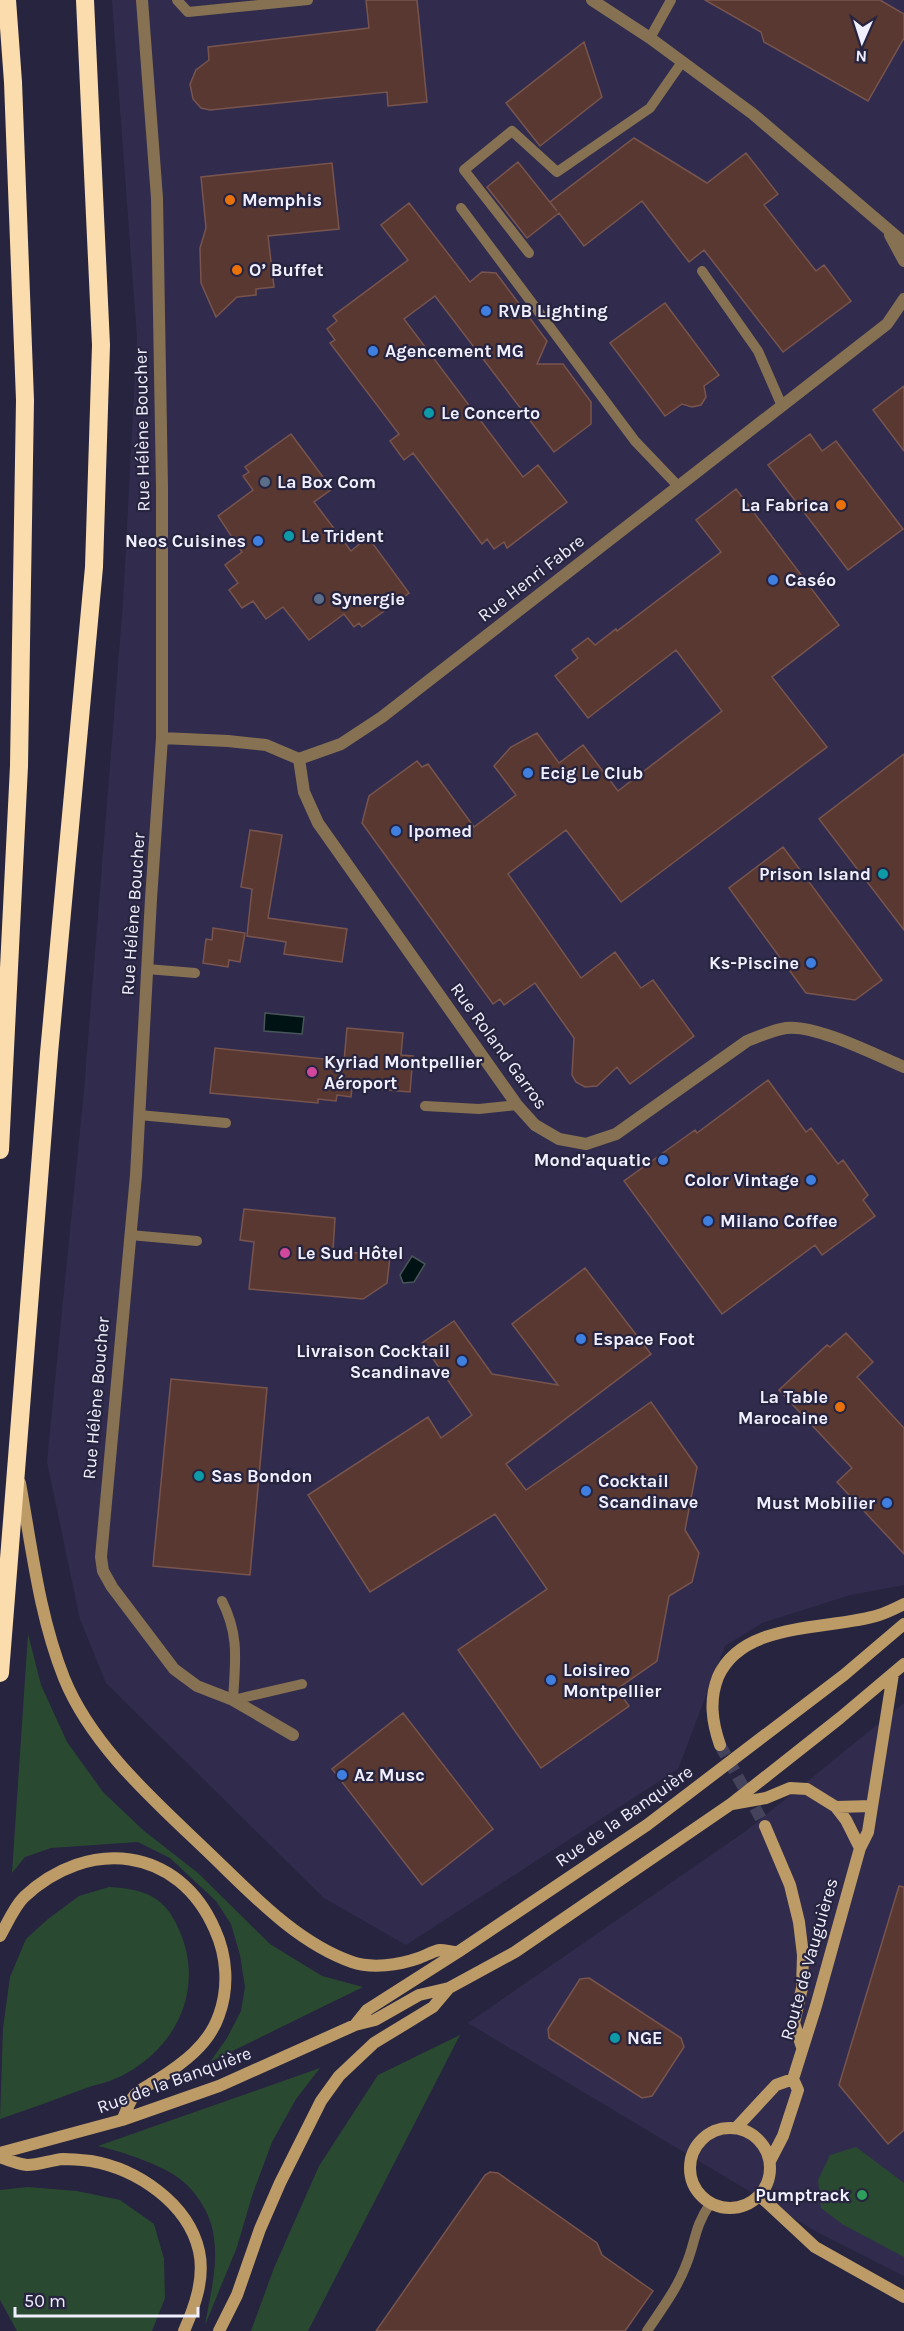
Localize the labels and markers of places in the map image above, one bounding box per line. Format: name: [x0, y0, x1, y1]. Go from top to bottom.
place label: Memphis: [242, 189, 322, 211]
marker: Memphis: [223, 193, 237, 207]
place label: O’ Buffet: [249, 259, 324, 281]
marker: O’ Buffet: [230, 263, 244, 277]
place label: RVB Lighting: [498, 300, 608, 322]
marker: RVB Lighting: [479, 304, 493, 318]
place label: Agencement MG: [385, 340, 524, 362]
marker: Agencement MG: [366, 344, 380, 358]
place label: Le Concerto: [441, 402, 540, 424]
marker: Le Concerto: [422, 406, 436, 420]
place label: La Box Com: [277, 471, 376, 493]
marker: La Box Com: [258, 475, 272, 489]
place label: La Fabrica: [741, 494, 829, 516]
marker: La Fabrica: [834, 498, 848, 512]
place label: Le Trident: [301, 525, 384, 547]
marker: Le Trident: [282, 529, 296, 543]
place label: Neos Cuisines: [125, 530, 246, 552]
marker: Neos Cuisines: [251, 534, 265, 548]
place label: Caséo: [785, 569, 836, 591]
marker: Caséo: [766, 573, 780, 587]
place label: Synergie: [331, 588, 405, 610]
marker: Synergie: [312, 592, 326, 606]
place label: Ecig Le Club: [540, 762, 643, 784]
marker: Ecig Le Club: [521, 766, 535, 780]
place label: Ipomed: [408, 820, 472, 842]
marker: Ipomed: [389, 824, 403, 838]
place label: Prison Island: [759, 863, 871, 885]
marker: Prison Island: [876, 867, 890, 881]
place label: Ks-Piscine: [709, 952, 799, 974]
marker: Ks-Piscine: [804, 956, 818, 970]
place label: Kyriad Montpellier Aéroport: [324, 1051, 482, 1094]
marker: Kyriad Montpellier Aéroport: [305, 1065, 319, 1079]
place label: Mond'aquatic: [534, 1149, 651, 1171]
marker: Mond'aquatic: [656, 1153, 670, 1167]
place label: Color Vintage: [685, 1169, 799, 1191]
marker: Color Vintage: [804, 1173, 818, 1187]
place label: Milano Coffee: [720, 1210, 838, 1232]
marker: Milano Coffee: [701, 1214, 715, 1228]
place label: Le Sud Hôtel: [297, 1242, 403, 1264]
marker: Le Sud Hôtel: [278, 1246, 292, 1260]
place label: Espace Foot: [593, 1328, 695, 1350]
marker: Espace Foot: [574, 1332, 588, 1346]
place label: Livraison Cocktail Scandinave: [296, 1340, 450, 1383]
marker: Livraison Cocktail Scandinave: [455, 1354, 469, 1368]
place label: La Table Marocaine: [738, 1386, 828, 1429]
marker: La Table Marocaine: [833, 1400, 847, 1414]
place label: Sas Bondon: [211, 1465, 313, 1487]
marker: Sas Bondon: [192, 1469, 206, 1483]
place label: Cocktail Scandinave: [598, 1470, 698, 1513]
marker: Cocktail Scandinave: [579, 1484, 593, 1498]
place label: Must Mobilier: [756, 1492, 875, 1514]
marker: Must Mobilier: [880, 1496, 894, 1510]
place label: Loisireo Montpellier: [563, 1659, 661, 1702]
marker: Loisireo Montpellier: [544, 1673, 558, 1687]
place label: Az Musc: [354, 1764, 425, 1786]
marker: Az Musc: [335, 1768, 349, 1782]
place label: NGE: [627, 2027, 663, 2049]
marker: NGE: [608, 2031, 622, 2045]
place label: Pumptrack: [755, 2184, 850, 2206]
marker: Pumptrack: [855, 2188, 869, 2202]

